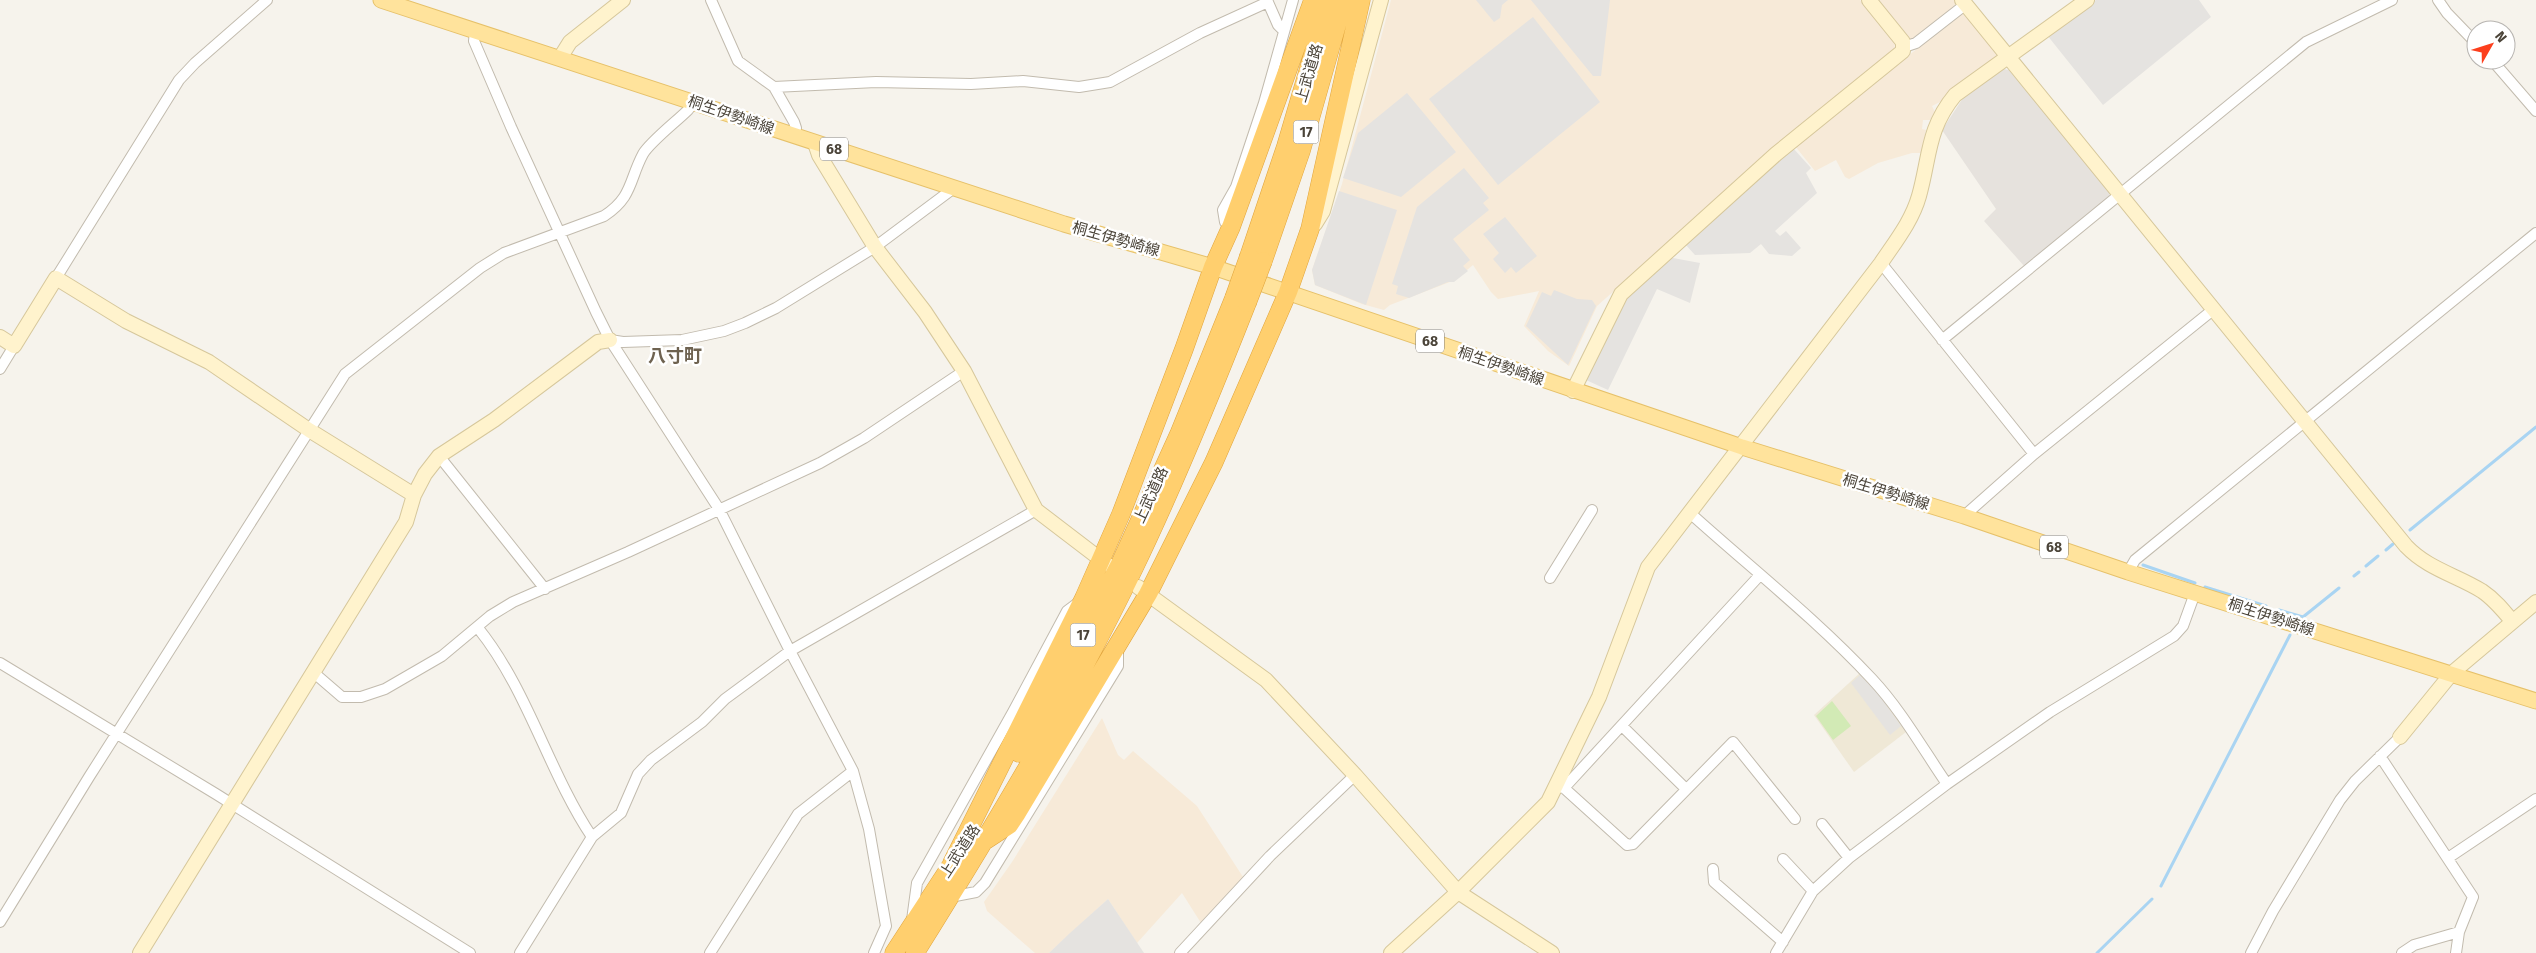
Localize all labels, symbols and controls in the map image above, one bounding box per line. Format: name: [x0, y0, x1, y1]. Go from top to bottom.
north arrow: [2466, 20, 2516, 70]
text: N: [2491, 28, 2510, 46]
street label: 上武道路: [1292, 42, 1326, 104]
street label: 桐生伊勢崎線: [686, 92, 776, 138]
road number: 17: [1294, 120, 1318, 144]
road number: 68: [820, 138, 848, 160]
street label: 桐生伊勢崎線: [1070, 218, 1162, 260]
road number: 68: [1416, 330, 1444, 352]
street label: 桐生伊勢崎線: [1456, 343, 1546, 389]
district label: 八寸町: [648, 345, 702, 367]
street label: 上武道路: [1130, 464, 1172, 526]
street label: 桐生伊勢崎線: [1840, 470, 1932, 514]
road number: 68: [2040, 536, 2068, 558]
street label: 桐生伊勢崎線: [2225, 595, 2317, 639]
road number: 17: [1070, 624, 1096, 646]
street label: 上武道路: [936, 821, 984, 881]

